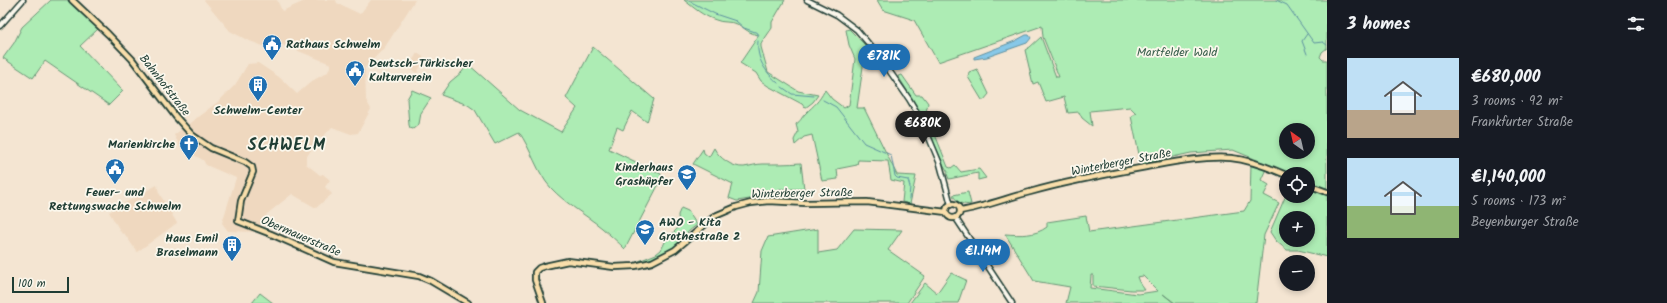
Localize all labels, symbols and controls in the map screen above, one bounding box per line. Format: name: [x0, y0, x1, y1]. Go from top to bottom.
text: 3 homes: [1347, 11, 1410, 38]
icon: filters: [1625, 13, 1647, 35]
public building icon: Rathaus Schwelm: [261, 33, 283, 61]
place label: Rathaus Schwelm: [286, 35, 380, 54]
park label: Martfelder Wald: [1137, 43, 1218, 62]
pin: €781K: [856, 44, 912, 78]
text: €781K: [867, 46, 901, 67]
street label: Bahnhofstraße: [134, 50, 195, 121]
place label: Deutsch-Türkischer Kulturverein: [369, 54, 473, 87]
public building icon: Deutsch-Türkischer Kulturverein: [344, 59, 366, 87]
text: €680,000: [1471, 64, 1540, 91]
building icon: Schwelm-Center: [247, 74, 269, 102]
icon: home: [1379, 74, 1427, 122]
text: 3 rooms · 92 m²: [1471, 91, 1563, 112]
place label: Schwelm-Center: [214, 101, 303, 120]
pin: €680K: [895, 111, 951, 145]
text: Frankfurter Straße: [1471, 112, 1573, 133]
text: €680K: [904, 113, 942, 134]
north arrow: [1279, 123, 1315, 159]
map controls: [1279, 123, 1315, 291]
church icon: Marienkirche: [178, 133, 200, 161]
district label: SCHWELM: [248, 133, 326, 158]
place label: Marienkirche: [108, 135, 175, 154]
street label: Winterberger Straße: [1070, 143, 1173, 181]
public building icon: Feuer- und Rettungswache Schwelm: [104, 157, 126, 185]
place label: Kinderhaus Grashüpfer: [615, 158, 674, 191]
school or university icon: Kinderhaus Grashüpfer: [676, 163, 698, 191]
text: €1,140,000: [1471, 164, 1545, 191]
button: locate: [1279, 167, 1315, 203]
icon: home: [1379, 174, 1427, 222]
place label: Feuer- und Rettungswache Schwelm: [49, 183, 181, 216]
street label: Winterberger Straße: [751, 183, 853, 204]
text: 5 rooms · 173 m²: [1471, 191, 1566, 212]
street label: Obermauerstraße: [258, 211, 344, 262]
button: +: [1279, 211, 1315, 247]
text: Beyenburger Straße: [1471, 212, 1579, 233]
place label: AWO - Kita Grothestraße 2: [659, 213, 740, 246]
school or university icon: AWO - Kita Grothestraße 2: [634, 218, 656, 246]
place label: Haus Emil Braselmann: [156, 229, 219, 262]
building icon: Haus Emil Braselmann: [221, 234, 243, 262]
pin: €1.14M: [950, 239, 1016, 273]
text: €1.14M: [965, 241, 1001, 262]
button: −: [1279, 255, 1315, 291]
scale bar: [12, 275, 69, 294]
text: 100 m: [18, 275, 46, 293]

